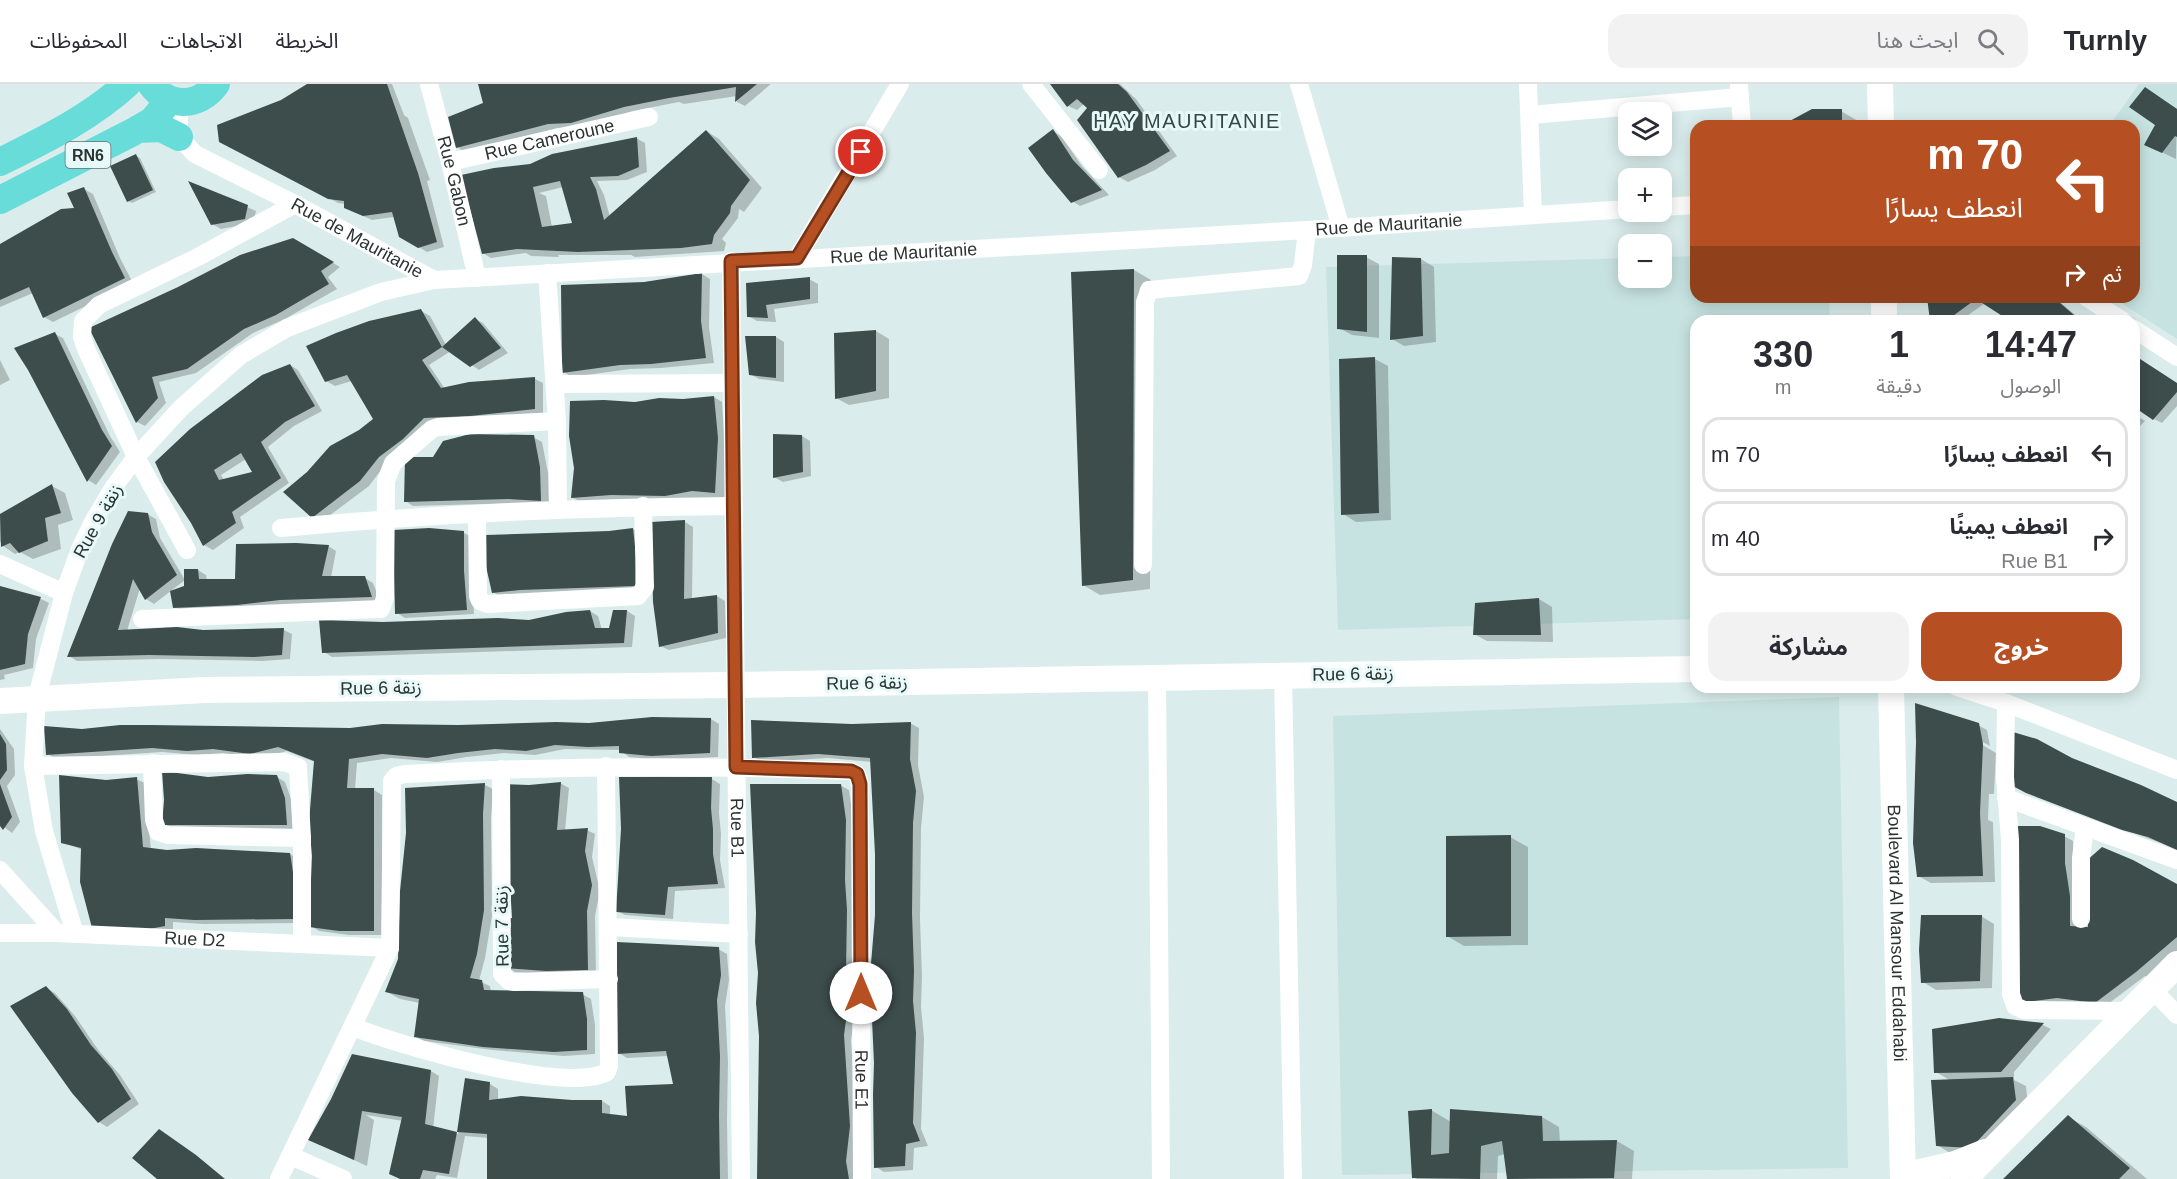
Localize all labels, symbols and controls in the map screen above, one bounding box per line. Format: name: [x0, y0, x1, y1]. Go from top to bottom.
search box: [1608, 14, 2028, 68]
icon: search: [1974, 25, 2007, 58]
text: Turnly: [2064, 25, 2147, 56]
text: ابحث هنا: [1877, 28, 1959, 53]
text: المحفوظات: [30, 29, 127, 52]
text: الاتجاهات: [160, 29, 242, 52]
text: الخريطة: [275, 29, 338, 52]
map controls: [1618, 102, 1672, 288]
button: layers: [1618, 102, 1672, 156]
district label: HAY MAURITANIE: [1093, 110, 1281, 132]
street label: Rue Cameroune: [483, 115, 616, 164]
pin: [835, 126, 886, 177]
text: 70 m: [1927, 131, 2023, 178]
street label: Rue Gabon: [433, 133, 475, 228]
icon: arrive: [844, 135, 877, 168]
road number: RN6: [66, 142, 110, 168]
icon: left: [2044, 144, 2122, 222]
button: +: [1618, 168, 1672, 222]
text: انعطف يسارًا: [1884, 193, 2023, 223]
street label: Rue de Mauritanie: [288, 194, 427, 282]
street label: Rue de Mauritanie: [1315, 210, 1463, 239]
button: −: [1618, 234, 1672, 288]
street label: Rue de Mauritanie: [830, 239, 978, 267]
icon: right: [2058, 258, 2091, 291]
text: ثم: [2103, 262, 2122, 287]
text: 1: [1889, 324, 1909, 365]
text: 14:47: [1985, 324, 2077, 365]
text: 330: [1753, 334, 1813, 375]
text: دقيقة: [1876, 375, 1922, 397]
text: الوصول: [2000, 375, 2061, 397]
text: m: [1775, 376, 1791, 398]
icon: left: [2086, 438, 2119, 471]
text: 70 m: [1711, 442, 1760, 467]
text: انعطف يسارًا: [1944, 442, 2068, 467]
street label: Rue 9 زنقة: [69, 480, 127, 562]
text: انعطف يمينًا: [1949, 514, 2068, 539]
icon: right: [2086, 522, 2119, 555]
text: 40 m: [1711, 526, 1760, 551]
text: Rue B1: [2001, 550, 2068, 572]
button: مشاركة: [1708, 612, 1909, 681]
button: خروج: [1921, 612, 2122, 681]
street label: Rue 6 زنقة: [1312, 663, 1394, 686]
street label: Rue 6 زنقة: [826, 672, 908, 695]
street label: Rue 6 زنقة: [340, 677, 422, 700]
street label: Rue B1: [727, 798, 748, 858]
street label: Boulevard Al Mansour Eddahabi: [1884, 804, 1910, 1062]
street label: Rue 7 زنقة: [491, 885, 514, 967]
street label: Rue D2: [164, 928, 226, 951]
position arrow: [829, 961, 893, 1025]
street label: Rue E1: [851, 1050, 872, 1110]

